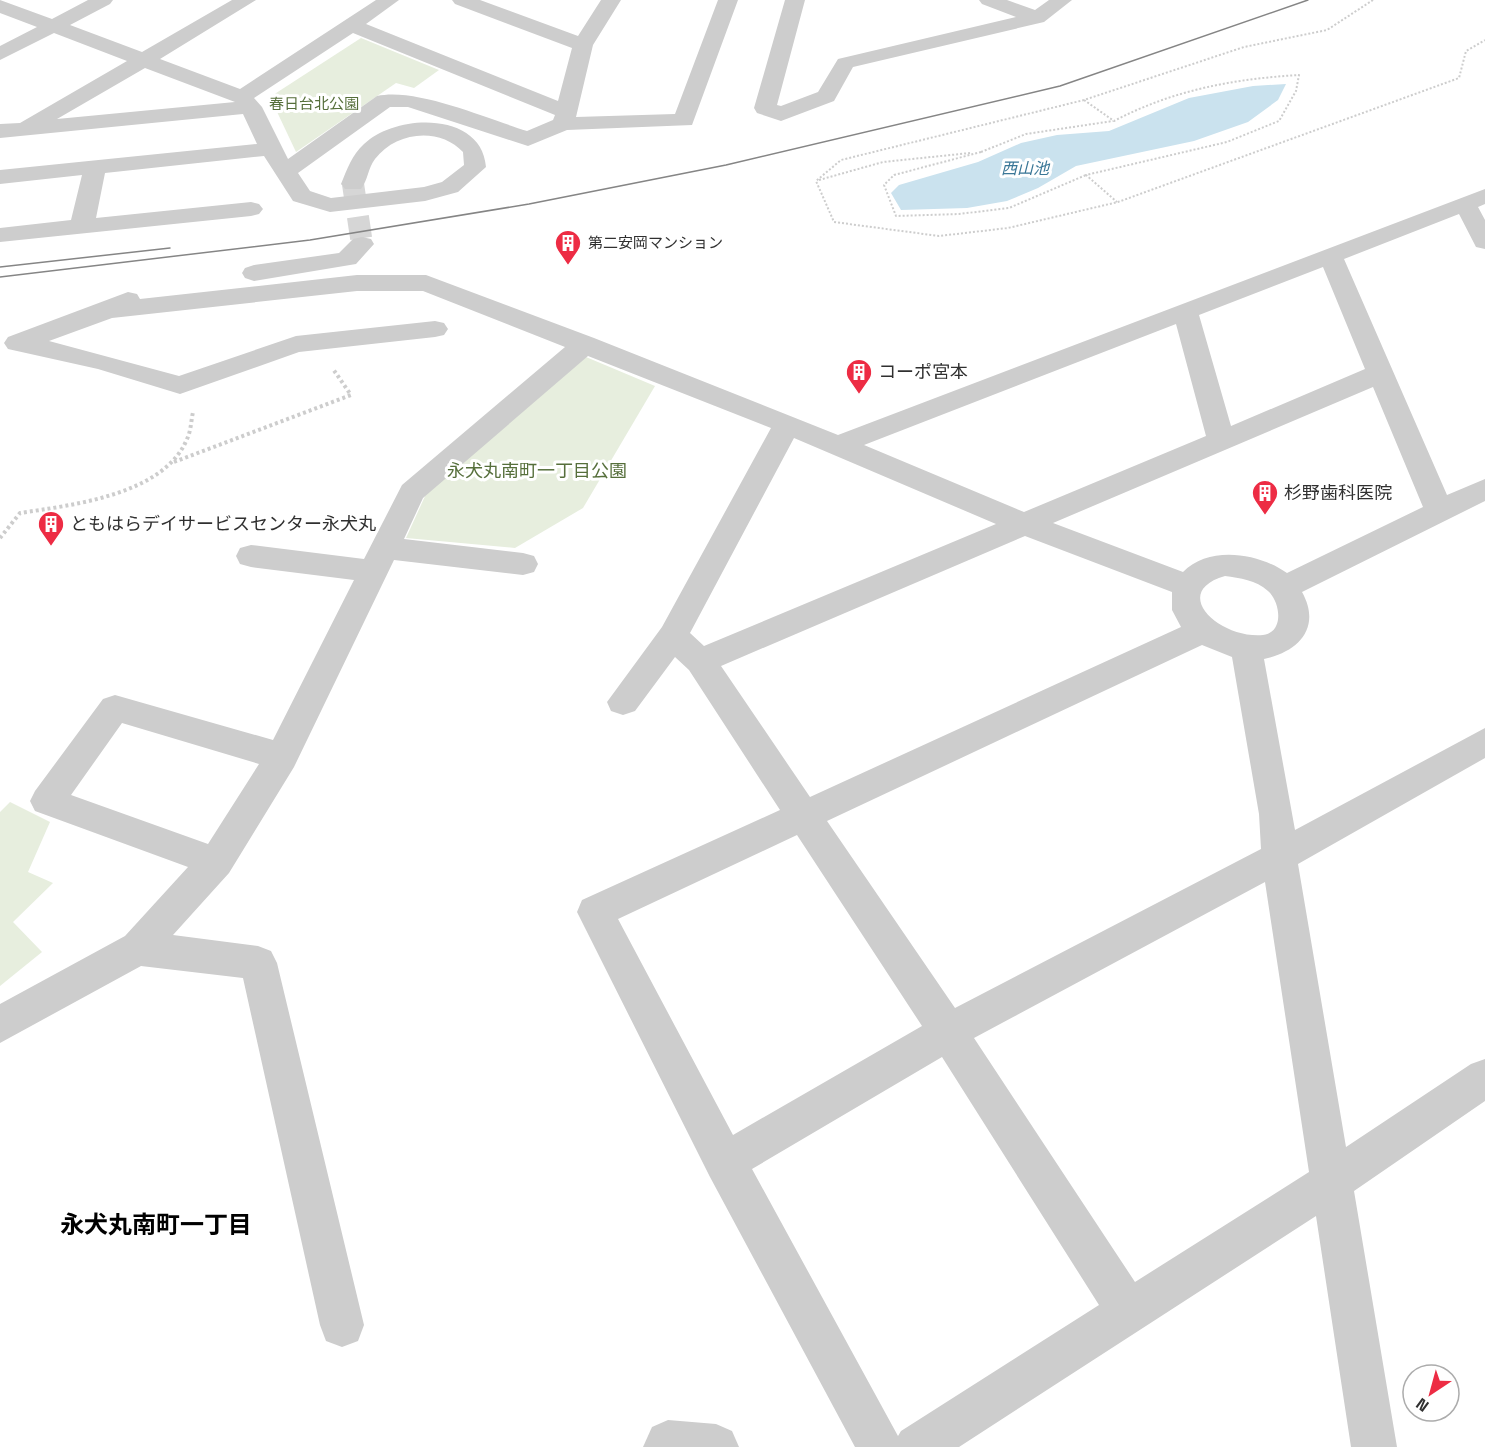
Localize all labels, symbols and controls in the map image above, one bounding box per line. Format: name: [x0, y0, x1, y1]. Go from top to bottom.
park label: 春日台北公園: [269, 94, 359, 113]
water label: 西山池: [1001, 158, 1051, 179]
building icon: 第二安岡マンション: [553, 228, 583, 266]
place label: 第二安岡マンション: [588, 233, 723, 252]
building icon: コーポ宮本: [844, 357, 874, 395]
place label: コーポ宮本: [878, 360, 968, 383]
park label: 永犬丸南町一丁目公園: [447, 459, 627, 482]
building icon: 杉野歯科医院: [1250, 478, 1280, 516]
place label: 杉野歯科医院: [1284, 481, 1392, 504]
building icon: ともはらデイサービスセンター永犬丸: [36, 509, 66, 547]
place label: ともはらデイサービスセンター永犬丸: [70, 512, 376, 535]
district label: 永犬丸南町一丁目: [60, 1209, 252, 1240]
north arrow: [1401, 1363, 1461, 1423]
text: N: [1412, 1393, 1433, 1416]

